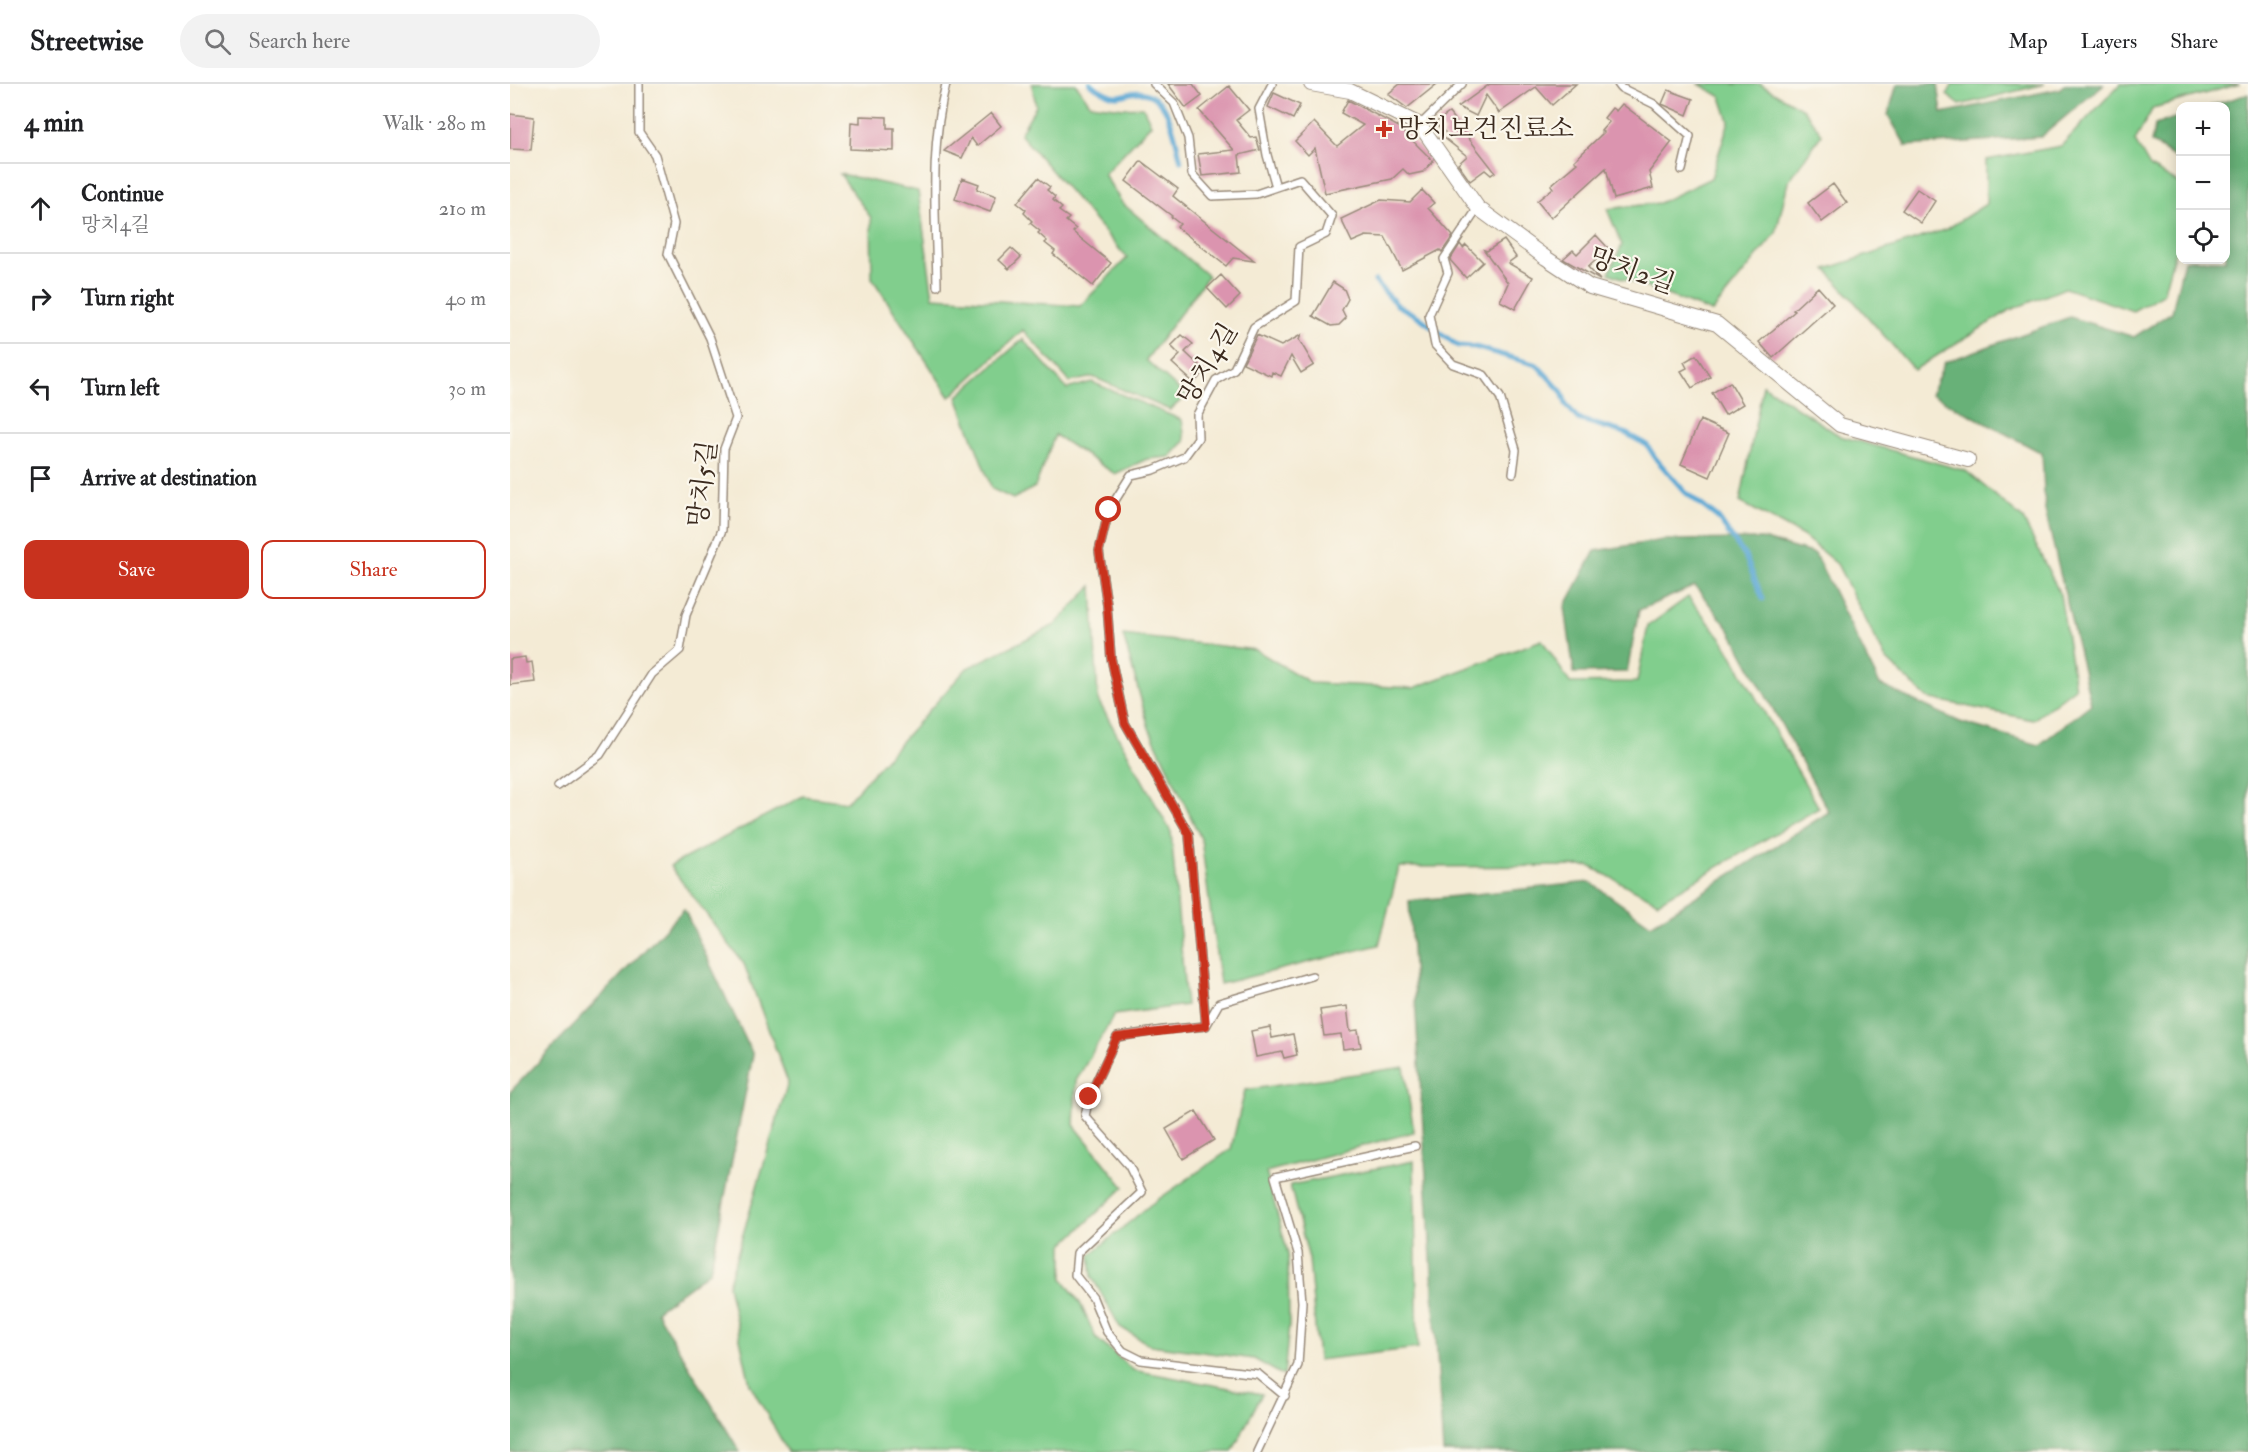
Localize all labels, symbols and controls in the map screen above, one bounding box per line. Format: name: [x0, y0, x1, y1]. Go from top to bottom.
search box: [180, 14, 600, 68]
text: Streetwise: [30, 24, 144, 59]
icon: search: [201, 25, 234, 58]
text: Search here: [249, 27, 350, 55]
text: Map: [2008, 28, 2048, 55]
text: Layers: [2081, 28, 2137, 55]
text: Share: [2170, 28, 2218, 55]
map controls: [2176, 102, 2230, 264]
button: +: [2176, 102, 2230, 156]
text: 4 min: [24, 107, 84, 139]
text: Walk · 280 m: [383, 111, 486, 136]
place label: 망치보건진료소: [1398, 113, 1574, 145]
marker: 망치보건진료소: [1375, 120, 1393, 138]
button: −: [2176, 156, 2230, 210]
text: Continue: [81, 180, 164, 208]
icon: ahead: [24, 192, 57, 225]
text: 210 m: [439, 196, 486, 221]
button: locate: [2176, 210, 2230, 264]
text: 망치4길: [81, 212, 150, 237]
street label: 망치2길: [1585, 241, 1679, 301]
icon: right: [24, 282, 57, 315]
text: Turn right: [81, 284, 174, 312]
text: 40 m: [445, 286, 486, 311]
street label: 망치4길: [1171, 317, 1245, 411]
icon: left: [24, 372, 57, 405]
text: Turn left: [81, 374, 160, 402]
text: 30 m: [448, 376, 486, 401]
street label: 망치5길: [682, 439, 724, 529]
icon: arrive: [24, 462, 57, 495]
text: Arrive at destination: [81, 464, 257, 492]
route start: [1095, 496, 1121, 522]
button: Save: [24, 540, 249, 599]
button: Share: [261, 540, 486, 599]
route end: [1075, 1083, 1101, 1109]

